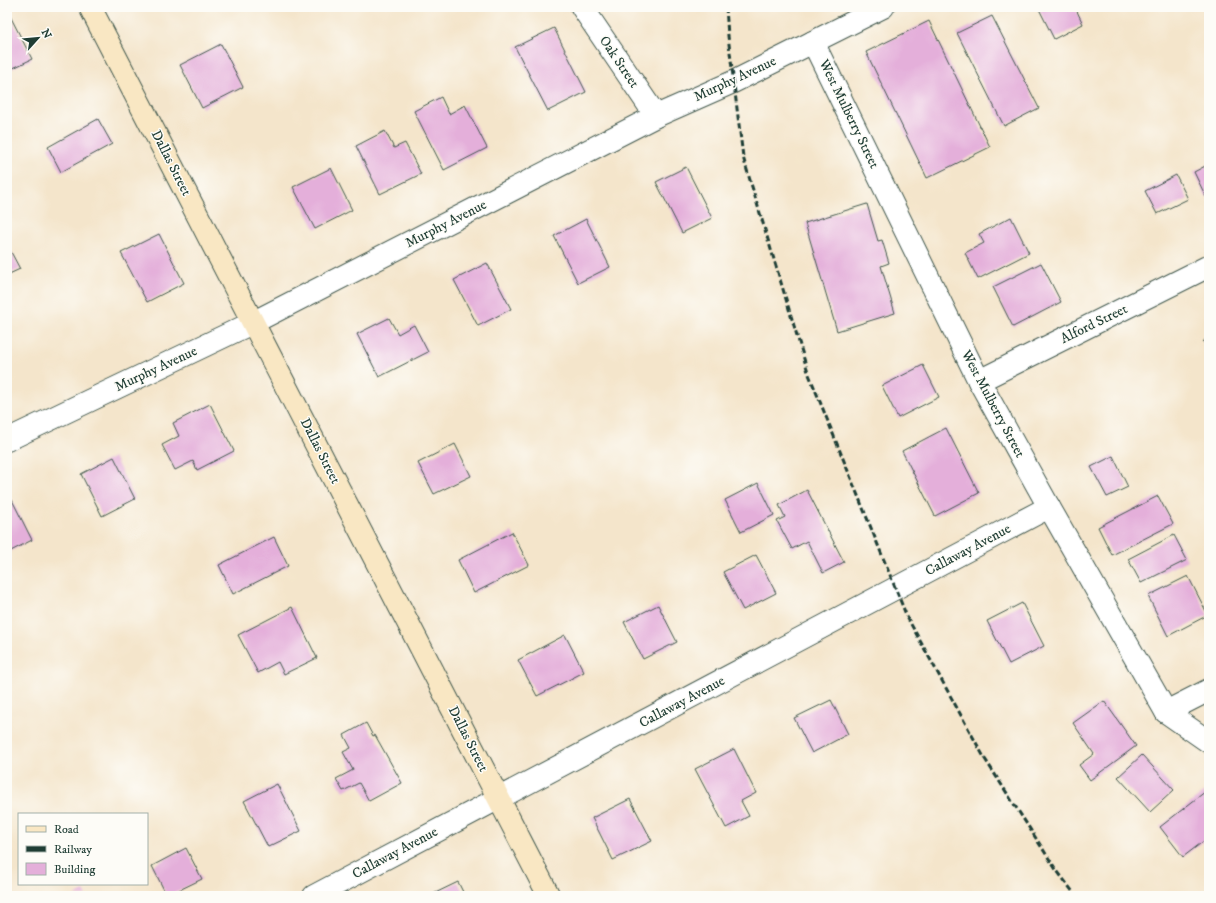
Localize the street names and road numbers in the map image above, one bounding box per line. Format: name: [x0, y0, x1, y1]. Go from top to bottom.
street label: Oak Street: [595, 33, 643, 92]
street label: Murphy Avenue: [691, 52, 779, 106]
street label: West Mulberry Street: [814, 56, 883, 172]
street label: Dallas Street: [147, 127, 195, 199]
street label: Murphy Avenue: [402, 196, 490, 252]
street label: Alford Street: [1057, 300, 1131, 348]
street label: Murphy Avenue: [112, 342, 200, 396]
street label: West Mulberry Street: [957, 346, 1029, 461]
street label: Dallas Street: [296, 415, 344, 487]
street label: Callaway Avenue: [922, 520, 1014, 580]
street label: Callaway Avenue: [636, 672, 728, 732]
street label: Dallas Street: [444, 703, 492, 775]
street label: Callaway Avenue: [349, 823, 441, 883]

